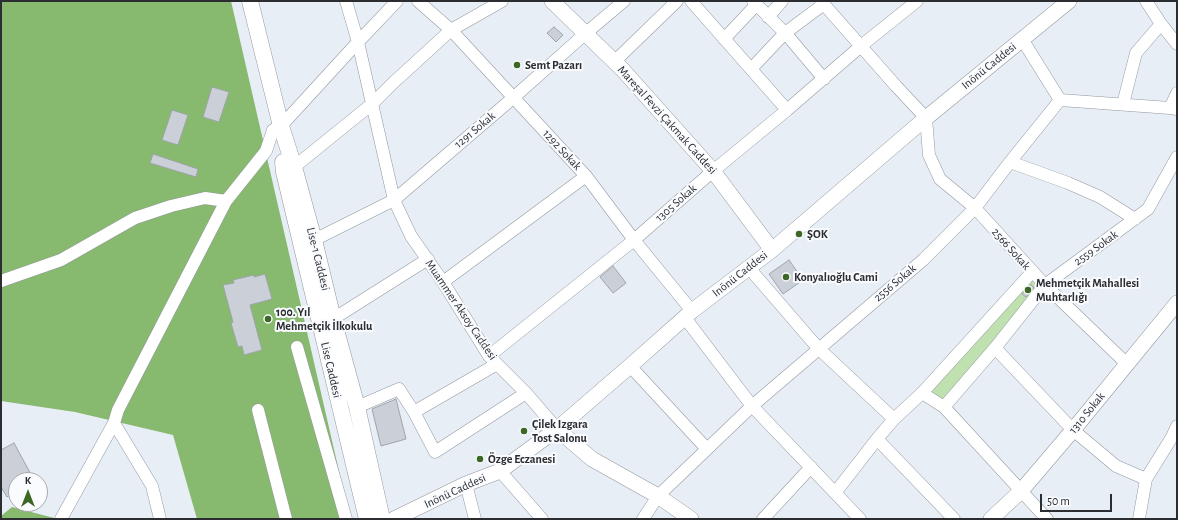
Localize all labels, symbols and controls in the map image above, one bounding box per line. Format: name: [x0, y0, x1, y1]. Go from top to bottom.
street label: Inönü Caddesi: [959, 40, 1019, 92]
place label: Semt Pazarı: [525, 58, 582, 72]
marker: Semt Pazarı: [512, 60, 522, 70]
street label: Mareşal Fevzi Çakmak Caddesi: [614, 63, 720, 177]
street label: 1291 Sokak: [452, 109, 498, 151]
street label: 1292 Sokak: [540, 127, 584, 173]
street label: 1305 Sokak: [652, 181, 700, 225]
street label: 2566 Sokak: [988, 225, 1034, 273]
street label: Lise-1 Caddesi: [303, 226, 333, 292]
place label: ŞOK: [807, 227, 828, 241]
street label: 2559 Sokak: [1071, 227, 1121, 269]
marker: ŞOK: [794, 229, 804, 239]
street label: Inönü Caddesi: [709, 248, 771, 300]
street label: Muammer Aksoy Caddesi: [422, 257, 500, 363]
street label: 2556 Sokak: [871, 261, 919, 305]
place label: Konyalıoğlu Cami: [794, 270, 878, 284]
marker: Konyalıoğlu Cami: [781, 272, 791, 282]
place label: Mehmetçik Mahallesi Muhtarlığı: [1036, 276, 1139, 304]
marker: Mehmetçik Mahallesi Muhtarlığı: [1023, 285, 1033, 295]
place label: 100. Yıl Mehmetçik İlkokulu: [276, 305, 372, 333]
marker: 100. Yıl Mehmetçik İlkokulu: [263, 314, 273, 324]
street label: Lise Caddesi: [318, 341, 344, 399]
street label: 1310 Sokak: [1066, 389, 1108, 437]
place label: Çilek Izgara Tost Salonu: [532, 417, 588, 445]
marker: Çilek Izgara Tost Salonu: [519, 426, 529, 436]
place label: Özge Eczanesi: [488, 452, 555, 466]
marker: Özge Eczanesi: [475, 454, 485, 464]
street label: Inönü Caddesi: [422, 470, 488, 512]
north arrow: [8, 472, 48, 512]
text: K: [25, 475, 31, 486]
scale bar: [1042, 486, 1114, 512]
text: 50 m: [1047, 495, 1070, 507]

